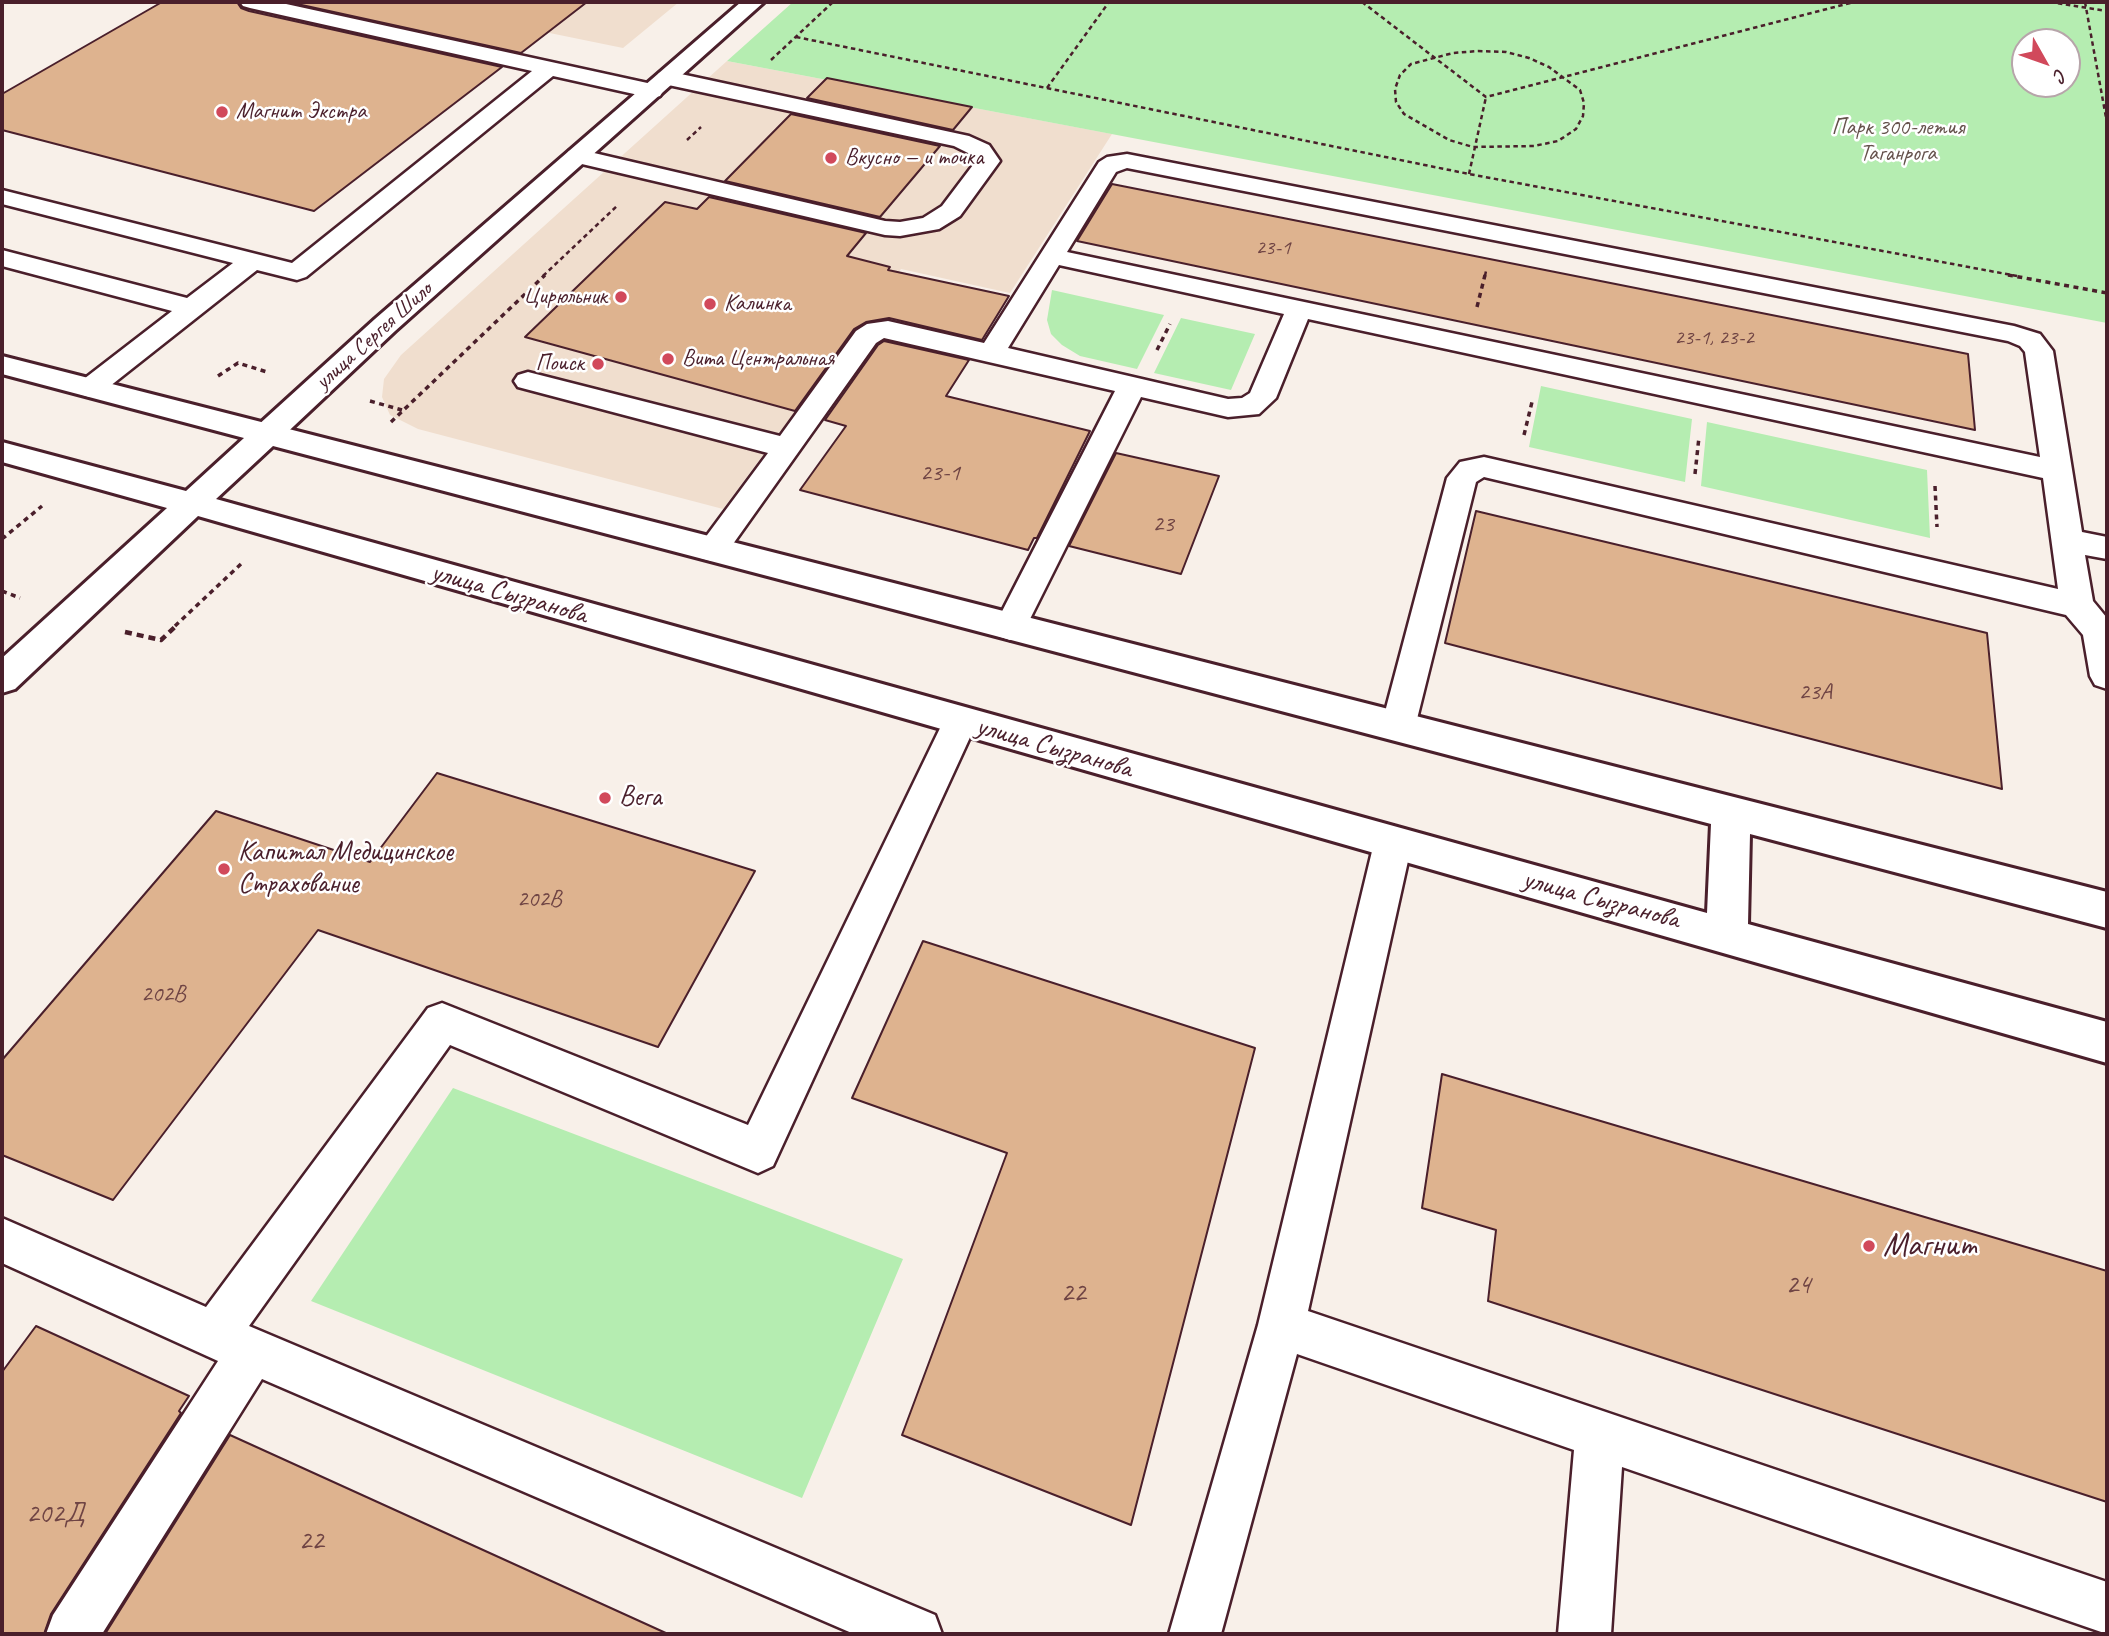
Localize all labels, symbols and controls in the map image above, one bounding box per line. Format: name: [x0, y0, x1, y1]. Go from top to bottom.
north arrow: [2011, 28, 2081, 98]
text: С: [2048, 64, 2073, 87]
place label: Магнит Экстра: [236, 98, 366, 126]
marker: Магнит Экстра: [214, 104, 230, 120]
park label: Парк 300-летия Таганрога: [1832, 114, 1964, 168]
place label: Вкусно — и точка: [845, 144, 983, 172]
marker: Вкусно — и точка: [823, 150, 839, 166]
house number: 23-1: [1255, 235, 1291, 261]
street label: улица Сергея Шило: [310, 276, 438, 396]
place label: Цирюльник: [523, 283, 607, 311]
marker: Цирюльник: [613, 289, 629, 305]
place label: Калинка: [724, 290, 791, 318]
marker: Калинка: [702, 296, 718, 312]
house number: 23-1, 23-2: [1674, 325, 1754, 351]
place label: Вита Центральная: [682, 345, 834, 373]
place label: Поиск: [535, 350, 584, 378]
marker: Вита Центральная: [660, 351, 676, 367]
marker: Поиск: [590, 356, 606, 372]
house number: 23-1: [920, 460, 960, 488]
house number: 23: [1152, 511, 1174, 539]
street label: улица Сызранова: [427, 556, 591, 632]
house number: 23А: [1798, 679, 1832, 707]
street label: улица Сызранова: [972, 710, 1136, 786]
place label: Вега: [619, 781, 662, 815]
marker: Вега: [597, 790, 613, 806]
place label: Капитал Медицинское Страхование: [238, 836, 453, 902]
marker: Капитал Медицинское Страхование: [216, 861, 232, 877]
street label: улица Сызранова: [1519, 863, 1683, 937]
house number: 202В: [517, 886, 561, 914]
house number: 202В: [141, 981, 185, 1009]
place label: Магнит: [1883, 1226, 1977, 1266]
marker: Магнит: [1861, 1238, 1877, 1254]
house number: 24: [1785, 1269, 1811, 1303]
house number: 22: [1060, 1277, 1086, 1311]
house number: 202Д: [26, 1498, 84, 1532]
house number: 22: [298, 1525, 324, 1559]

